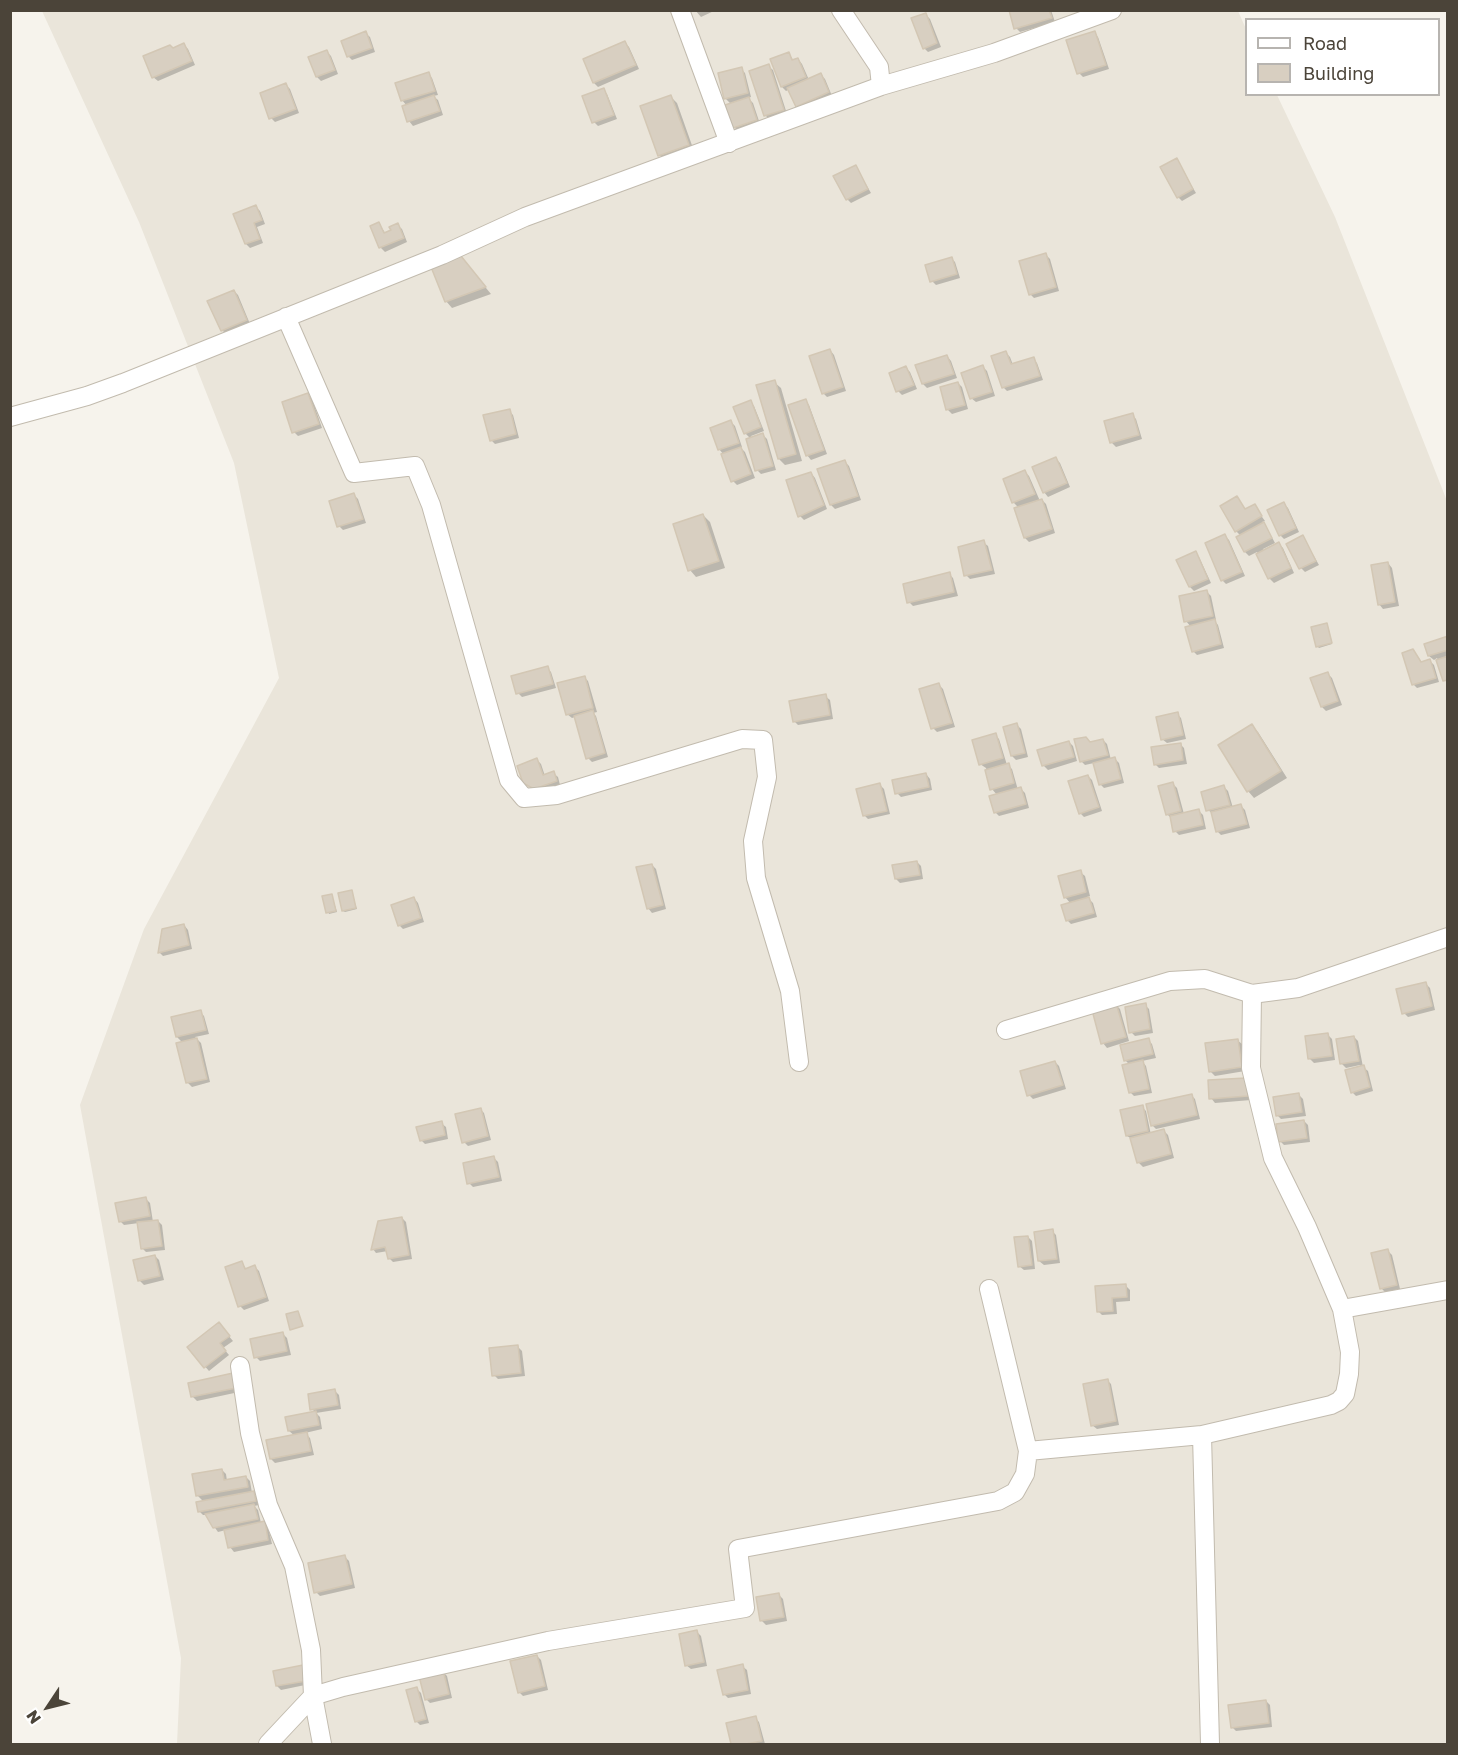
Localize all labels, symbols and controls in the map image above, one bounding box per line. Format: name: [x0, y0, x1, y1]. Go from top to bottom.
legend: [1245, 18, 1440, 96]
text: Road: [1303, 32, 1347, 54]
text: Building: [1303, 62, 1374, 84]
north arrow: [18, 1677, 78, 1737]
text: N: [22, 1707, 45, 1728]

